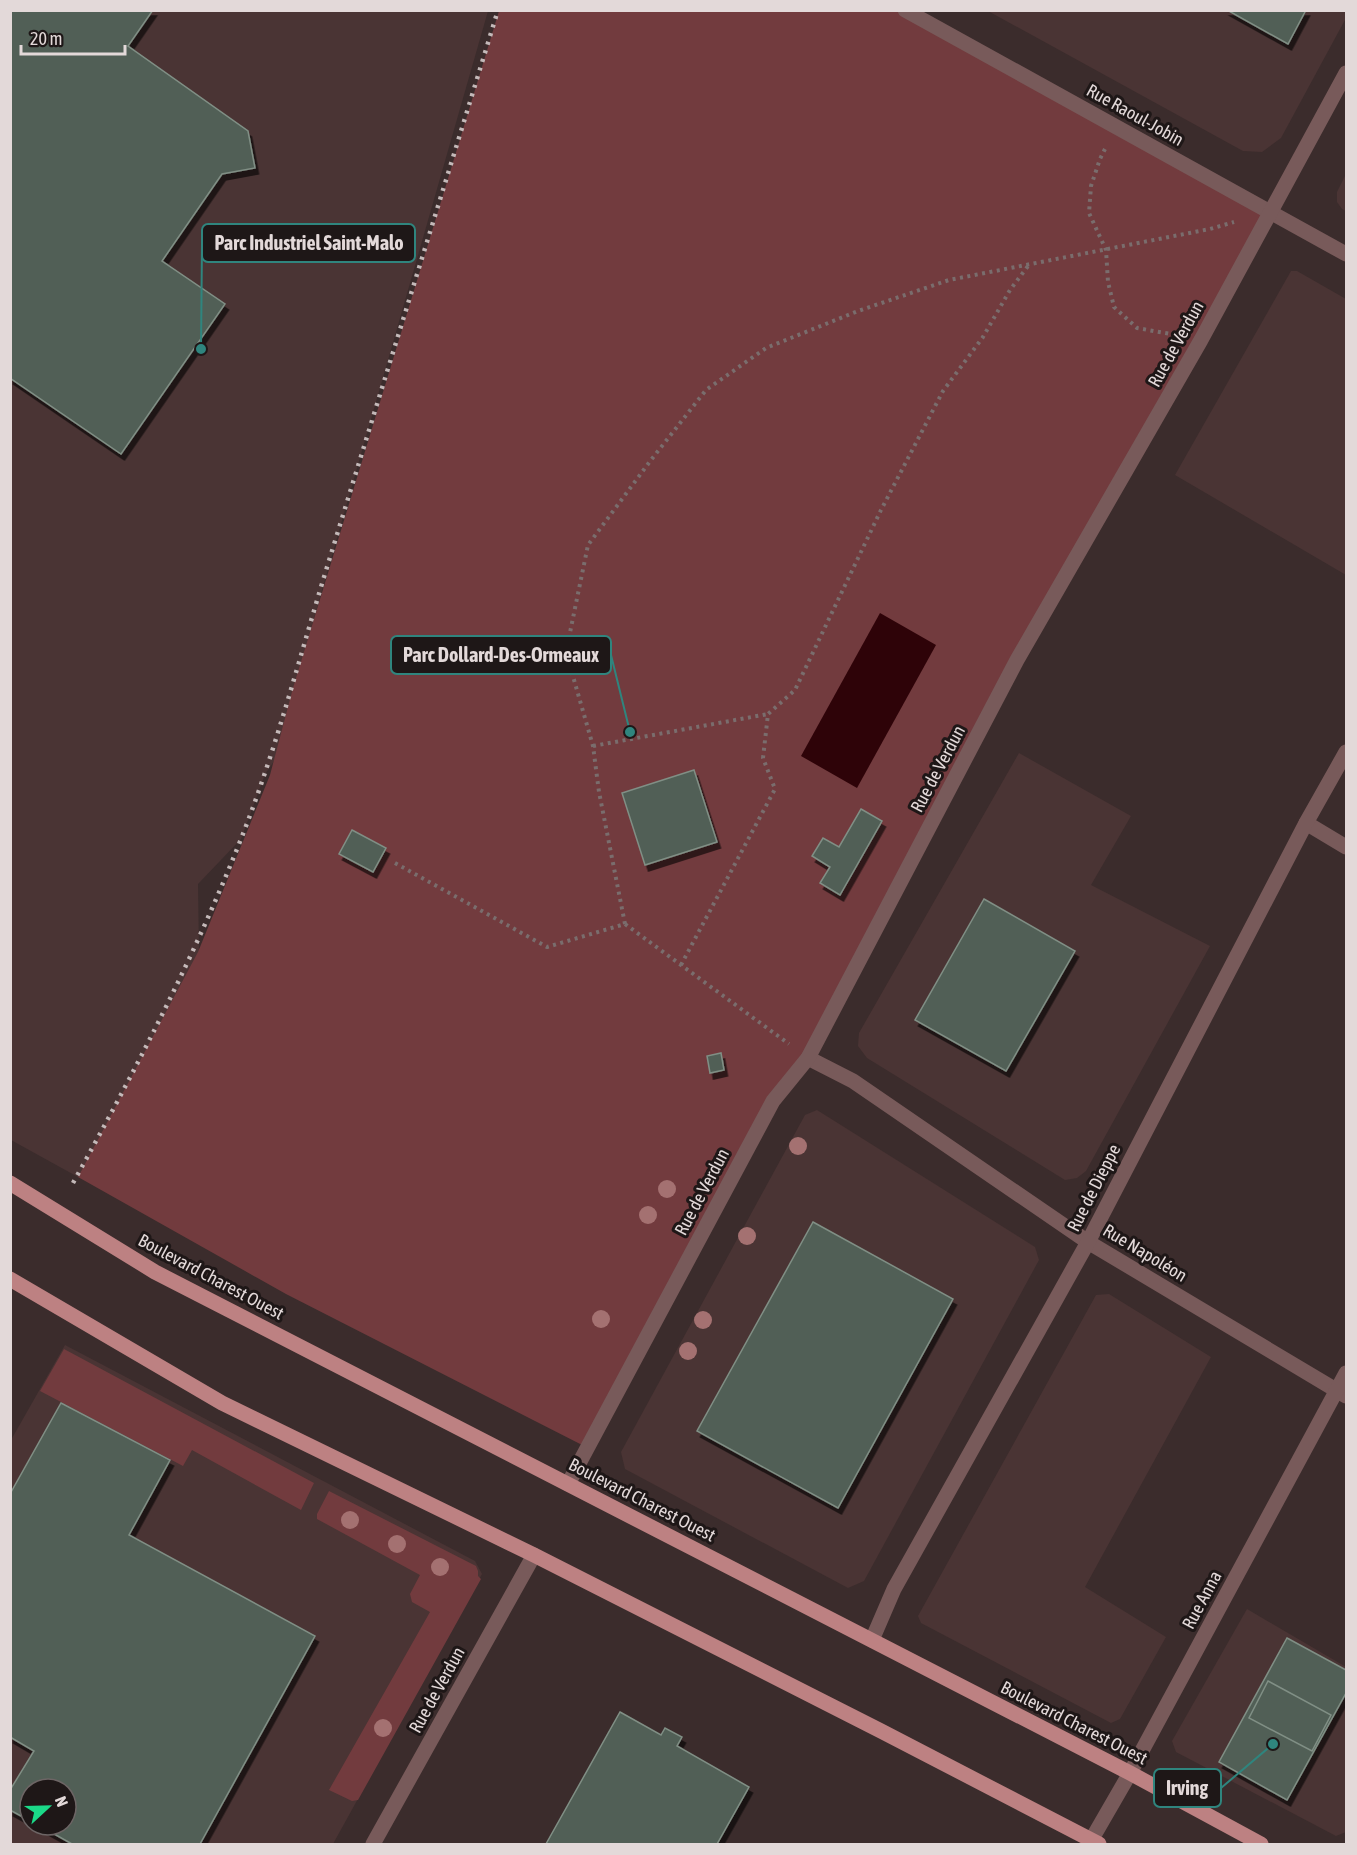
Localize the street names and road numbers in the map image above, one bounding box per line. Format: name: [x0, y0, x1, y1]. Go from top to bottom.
street label: Rue Raoul-Jobin: [1083, 79, 1187, 150]
street label: Rue de Verdun: [1143, 297, 1208, 390]
street label: Rue de Verdun: [906, 722, 969, 816]
street label: Rue de Dieppe: [1063, 1141, 1125, 1235]
street label: Rue de Verdun: [670, 1145, 733, 1239]
street label: Rue Napoléon: [1099, 1219, 1191, 1286]
street label: Boulevard Charest Ouest: [135, 1229, 288, 1324]
street label: Boulevard Charest Ouest: [565, 1453, 719, 1546]
street label: Rue Anna: [1178, 1567, 1226, 1633]
street label: Rue de Verdun: [404, 1643, 469, 1736]
street label: Boulevard Charest Ouest: [997, 1676, 1151, 1769]

